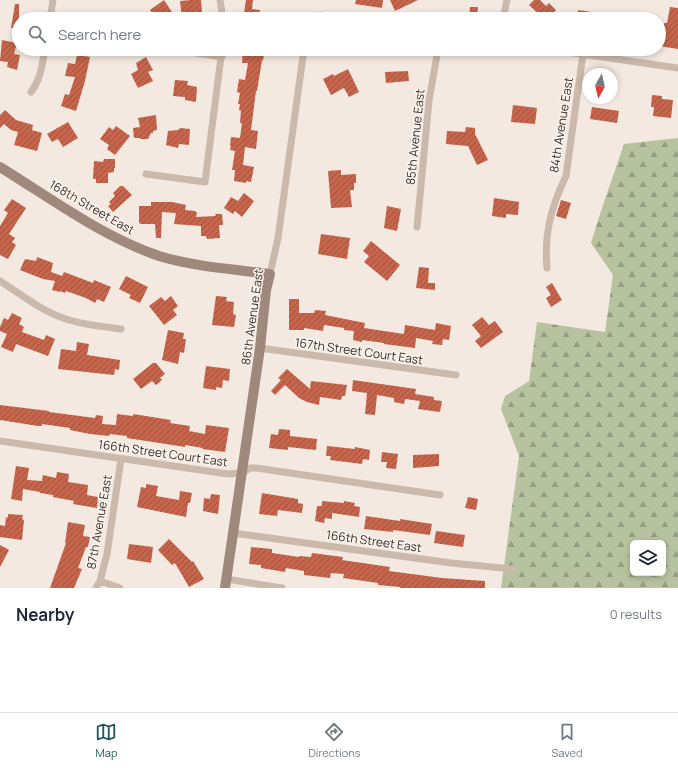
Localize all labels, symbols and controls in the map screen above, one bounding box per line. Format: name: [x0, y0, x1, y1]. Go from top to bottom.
search box: [12, 12, 666, 56]
icon: search: [26, 23, 48, 45]
text: Search here: [58, 24, 141, 45]
north arrow: [582, 68, 618, 104]
street label: 84th Avenue East: [545, 76, 577, 174]
street label: 85th Avenue East: [402, 88, 429, 186]
street label: 168th Street East: [46, 176, 138, 238]
street label: 86th Avenue East: [237, 268, 267, 366]
street label: 167th Street Court East: [294, 334, 424, 368]
street label: 166th Street Court East: [97, 436, 229, 471]
street label: 87th Avenue East: [82, 473, 116, 570]
street label: 166th Street East: [325, 526, 423, 556]
map controls: [630, 540, 666, 576]
button: layers: [630, 540, 666, 576]
text: Nearby: [16, 603, 74, 626]
text: 0 results: [610, 605, 662, 623]
tab: Map: [95, 721, 117, 760]
tab: Directions: [308, 721, 361, 760]
tab: Saved: [552, 721, 583, 760]

